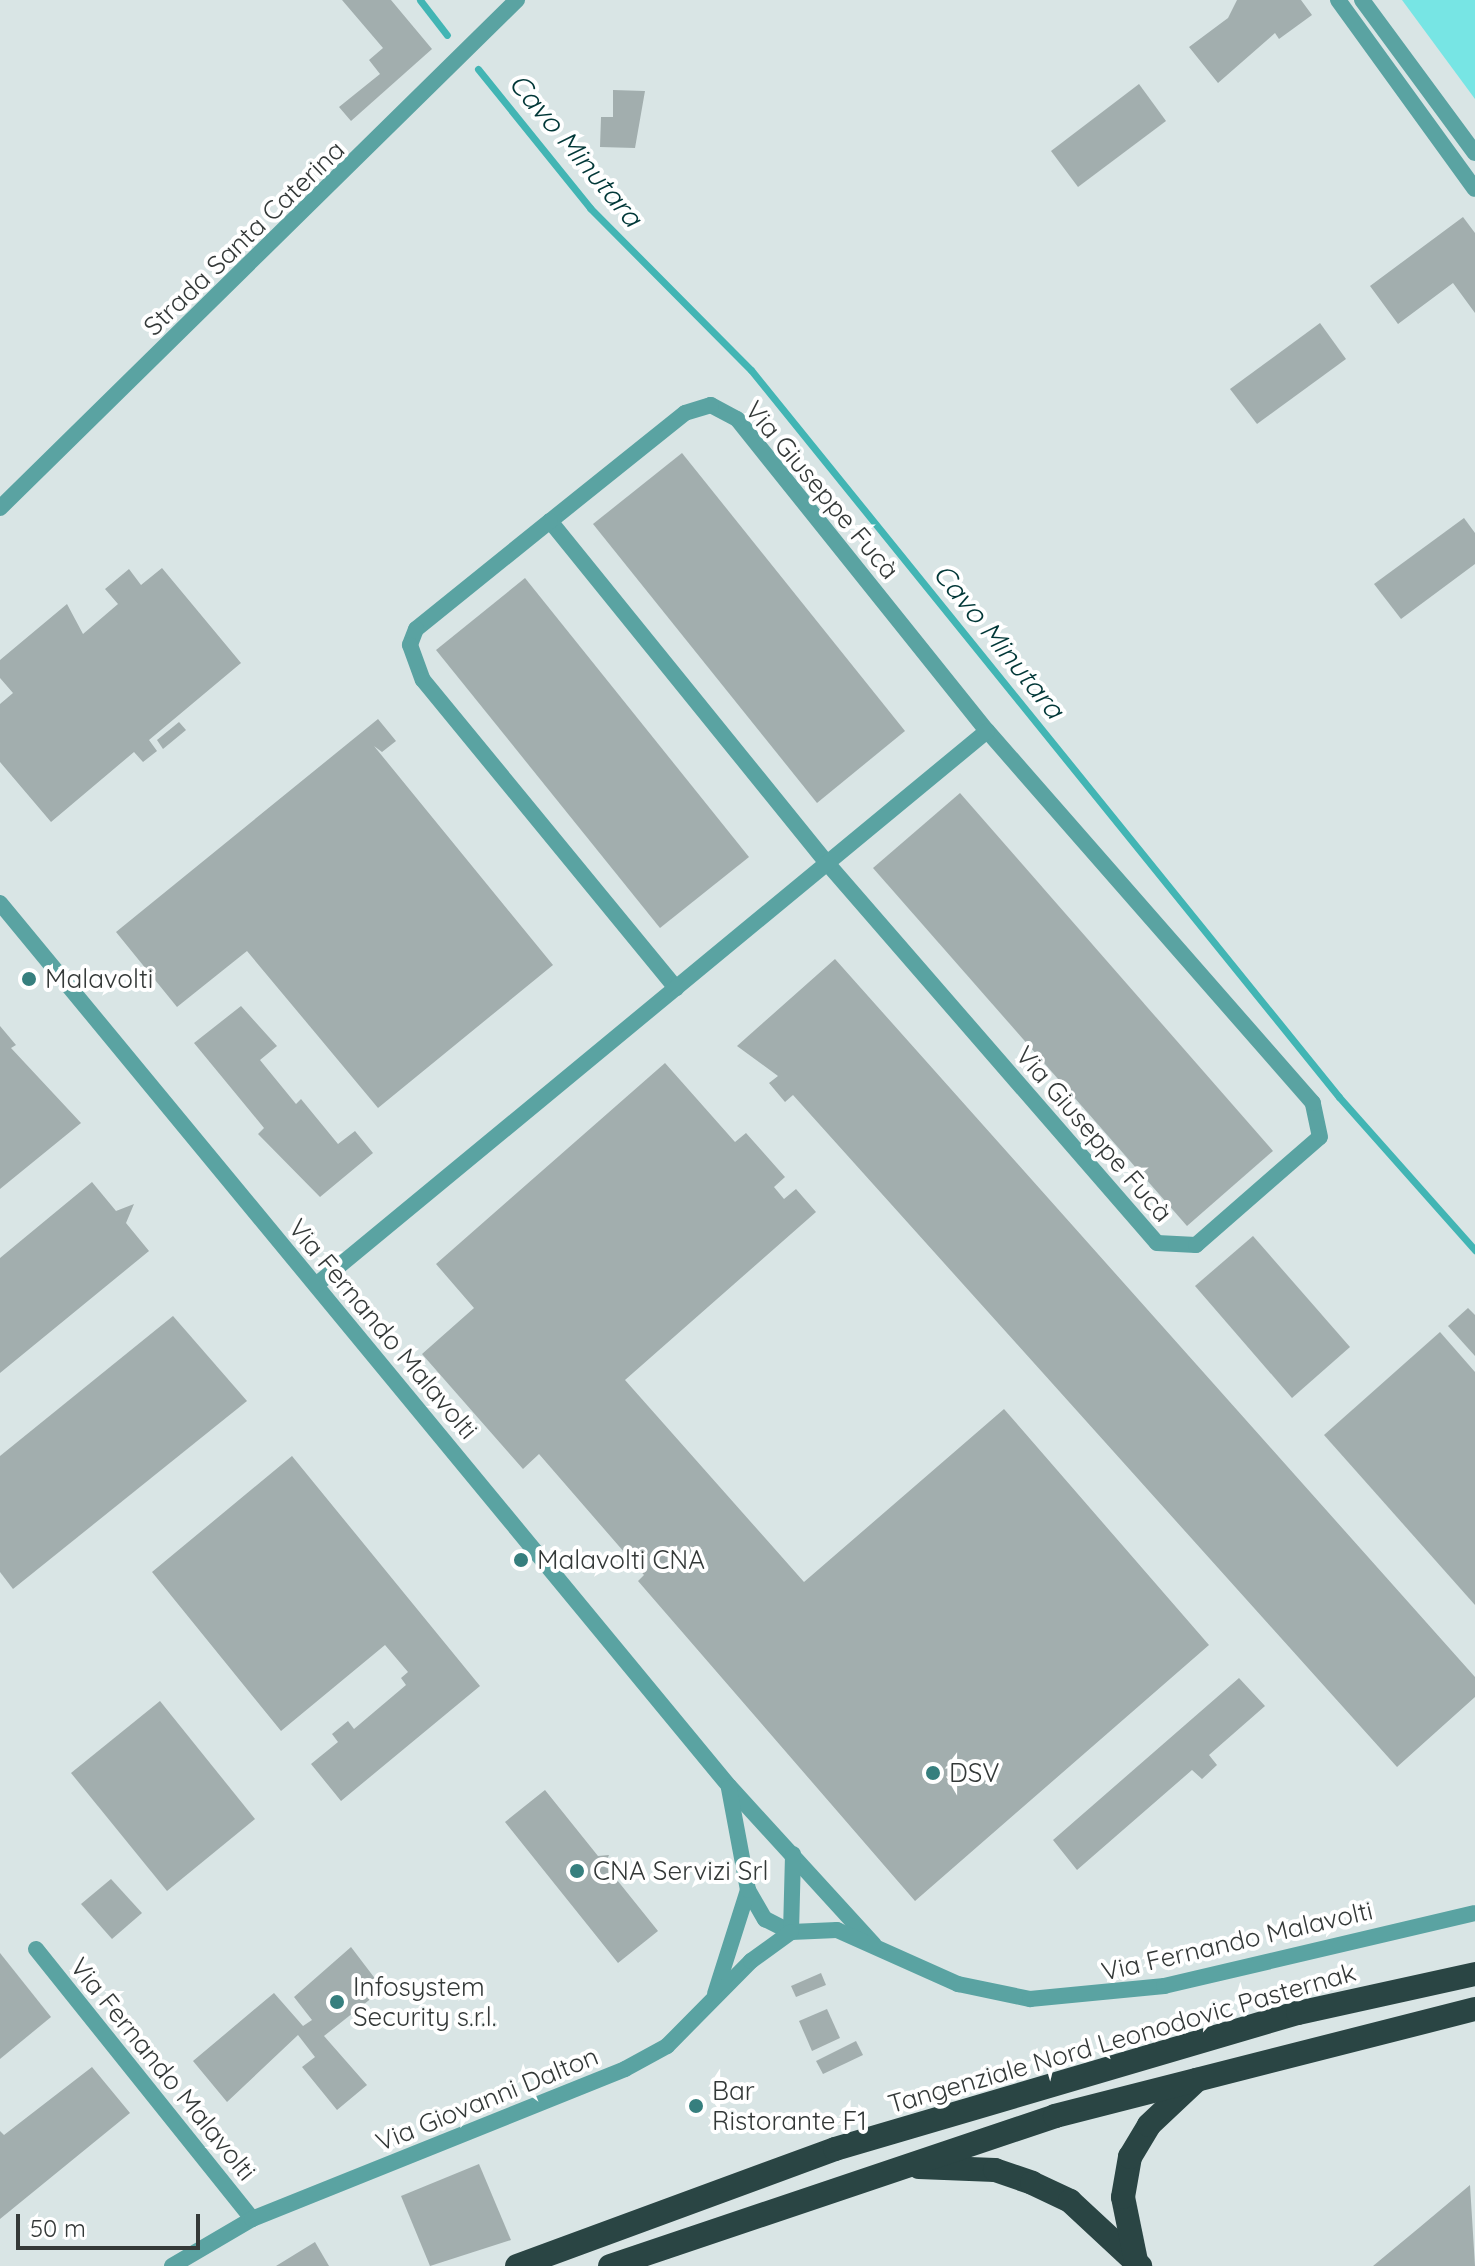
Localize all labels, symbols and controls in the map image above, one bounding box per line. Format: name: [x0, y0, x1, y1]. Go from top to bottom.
water label: Cavo Minutara: [502, 67, 650, 233]
street label: Strada Santa Caterina: [137, 134, 351, 342]
street label: Via Giuseppe Fucà: [738, 395, 906, 585]
water label: Cavo Minutara: [926, 557, 1072, 725]
place label: Malavolti: [45, 963, 153, 995]
marker: Malavolti: [20, 970, 38, 988]
street label: Via Giuseppe Fucà: [1009, 1040, 1179, 1228]
street label: Via Fernando Malavolti: [282, 1213, 484, 1445]
place label: Malavolti CNA: [537, 1544, 705, 1576]
marker: Malavolti CNA: [512, 1551, 530, 1569]
place label: DSV: [949, 1757, 1000, 1789]
marker: DSV: [924, 1764, 942, 1782]
place label: CNA Servizi Srl: [593, 1855, 768, 1887]
marker: CNA Servizi Srl: [568, 1862, 586, 1880]
street label: Via Fernando Malavolti: [1098, 1895, 1376, 1987]
street label: Via Fernando Malavolti: [64, 1951, 262, 2187]
street label: Tangenziale Nord Leonodovic Pasternak: [885, 1956, 1359, 2120]
place label: Infosystem Security s.r.l.: [353, 1971, 496, 2032]
marker: Infosystem Security s.r.l.: [328, 1993, 346, 2011]
street label: Via Giovanni Dalton: [371, 2040, 603, 2158]
place label: Bar Ristorante F1: [712, 2075, 867, 2136]
marker: Bar Ristorante F1: [687, 2097, 705, 2115]
scale bar: [20, 2198, 204, 2248]
text: 50 m: [30, 2213, 86, 2243]

